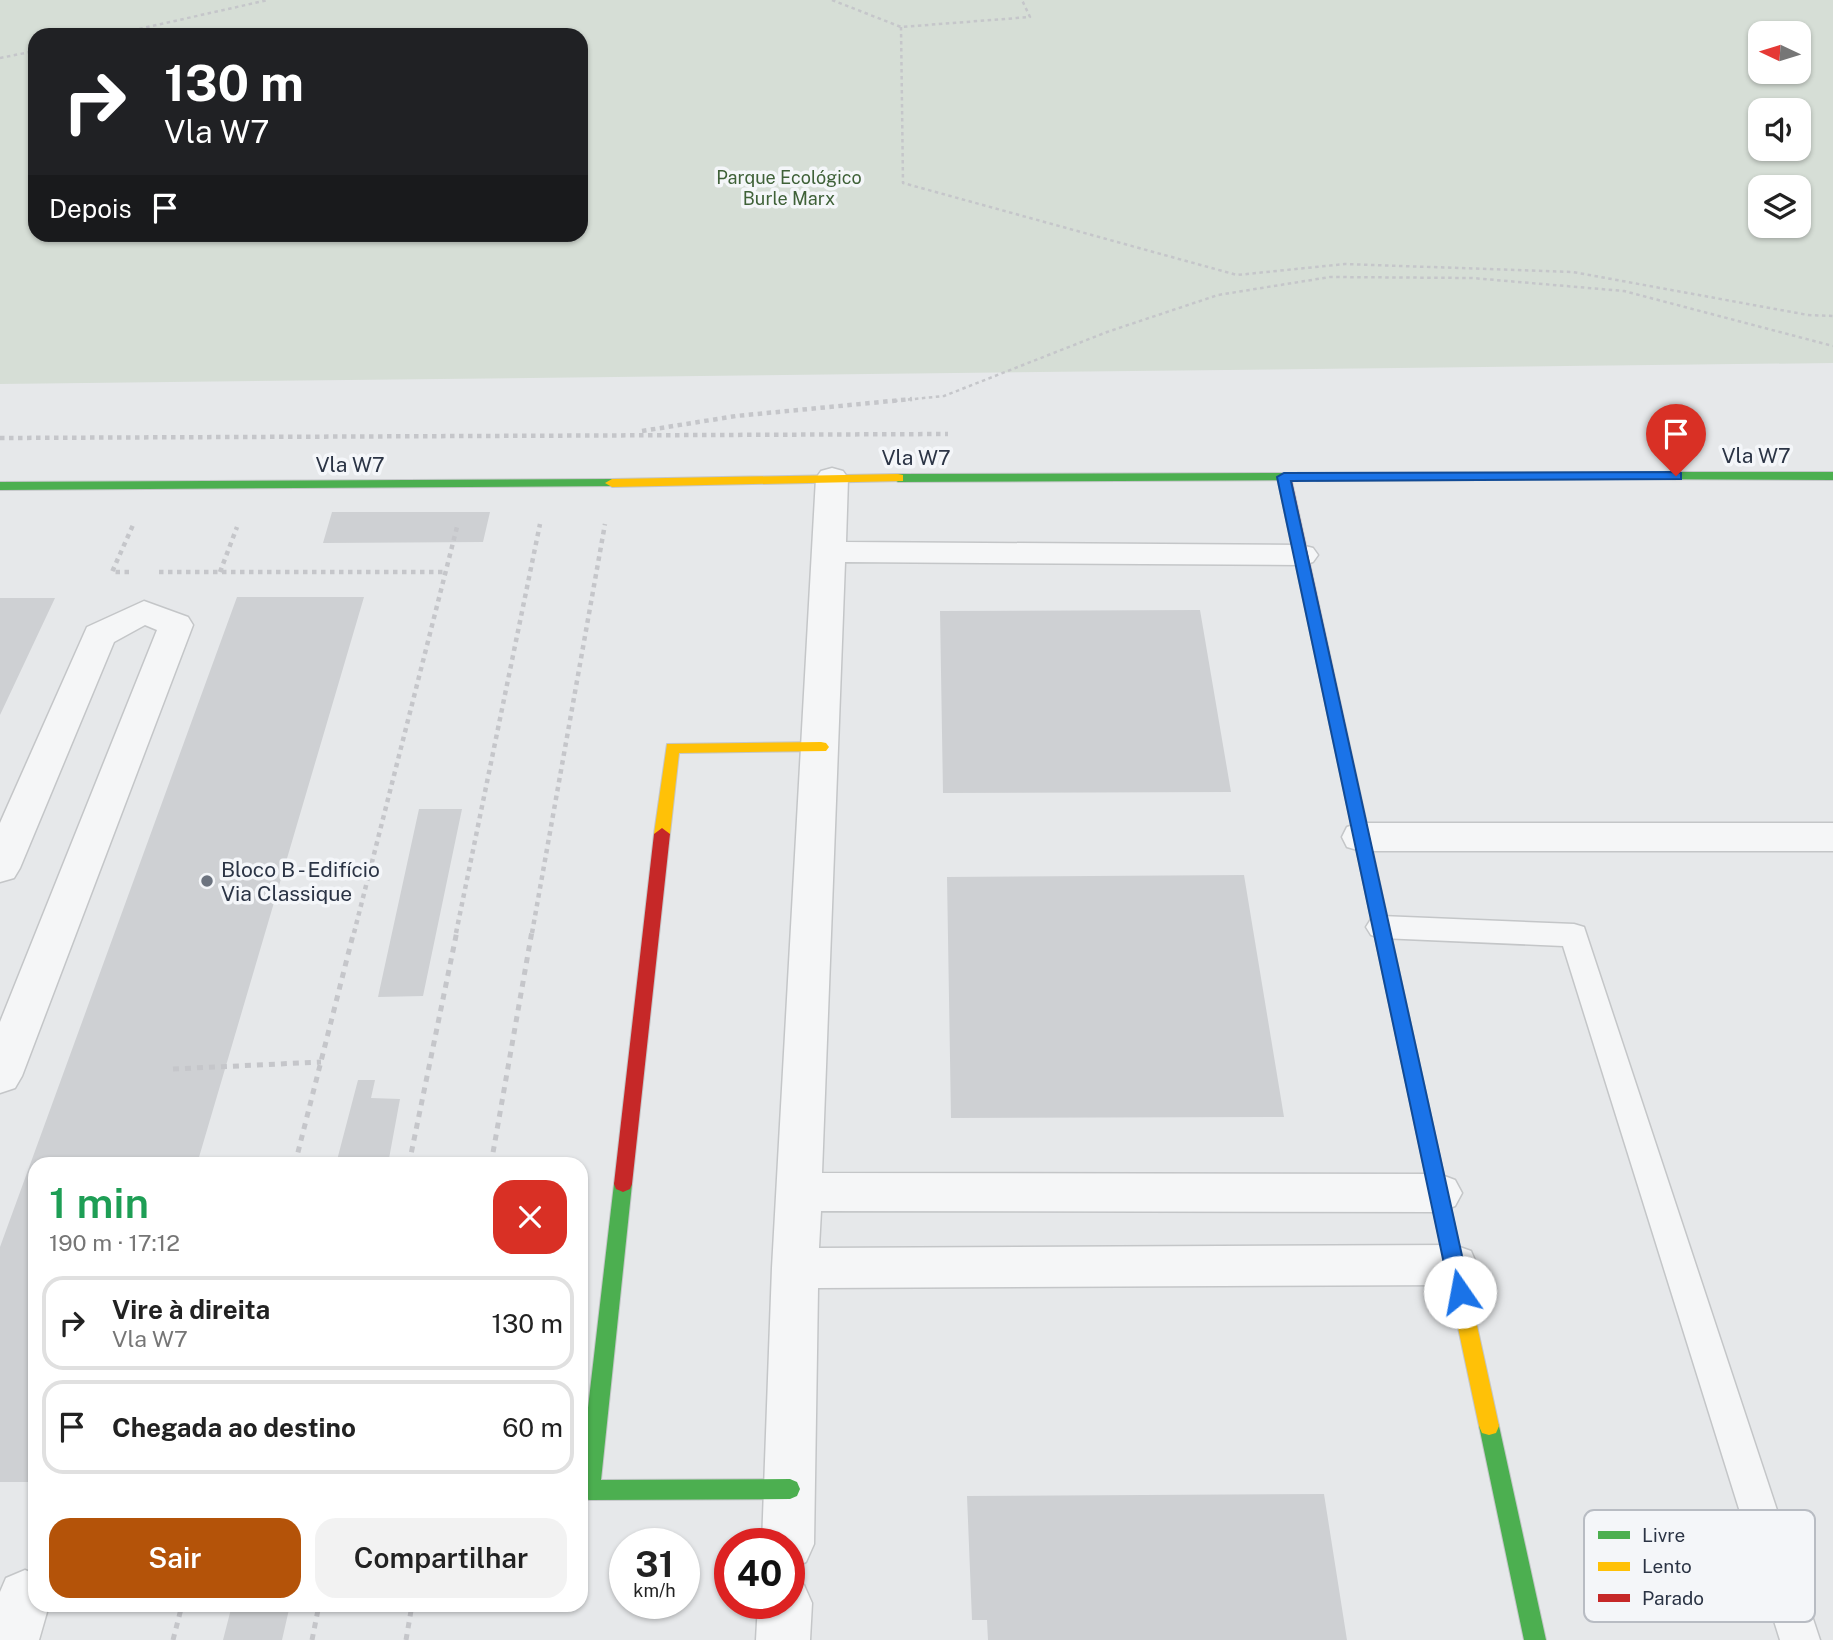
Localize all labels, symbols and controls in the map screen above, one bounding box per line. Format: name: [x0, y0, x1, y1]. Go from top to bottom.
north arrow: [1748, 21, 1811, 84]
map controls: [1748, 21, 1811, 238]
text: 130 m: [164, 54, 304, 112]
icon: right: [49, 56, 140, 147]
button: sound: [1748, 98, 1811, 161]
text: Vla W7: [164, 113, 270, 150]
park label: Parque Ecológico Burle Marx: [716, 167, 862, 209]
button: layers: [1748, 175, 1811, 238]
icon: arrive: [146, 189, 184, 227]
text: Depois: [49, 193, 132, 224]
pin: [1646, 404, 1706, 476]
icon: arrive: [1657, 415, 1695, 453]
street label: Vla W7: [1721, 443, 1791, 468]
street label: Vla W7: [881, 445, 951, 470]
street label: Vla W7: [315, 452, 385, 477]
place label: Bloco B - Edifício Via Classique: [221, 857, 380, 906]
marker: Bloco B - Edifício Via Classique: [199, 873, 215, 889]
text: 1 min: [49, 1178, 149, 1227]
button: close: [493, 1180, 567, 1254]
text: 190 m · 17:12: [49, 1229, 180, 1256]
position arrow: [1423, 1255, 1497, 1329]
text: Vire à direita: [112, 1294, 270, 1325]
icon: right: [53, 1304, 91, 1342]
text: 130 m: [491, 1308, 563, 1339]
text: Vla W7: [112, 1325, 188, 1352]
icon: arrive: [53, 1408, 91, 1446]
text: Chegada ao destino: [112, 1412, 356, 1443]
text: 60 m: [502, 1412, 563, 1443]
legend: [1584, 1510, 1815, 1622]
button: Sair: [49, 1518, 301, 1598]
button: Compartilhar: [315, 1518, 567, 1598]
text: Livre: [1642, 1524, 1685, 1546]
speed limit sign: 40: [714, 1528, 805, 1619]
text: 31: [635, 1544, 674, 1585]
text: Lento: [1642, 1555, 1692, 1577]
text: km/h: [633, 1580, 676, 1601]
text: Parado: [1642, 1587, 1704, 1609]

